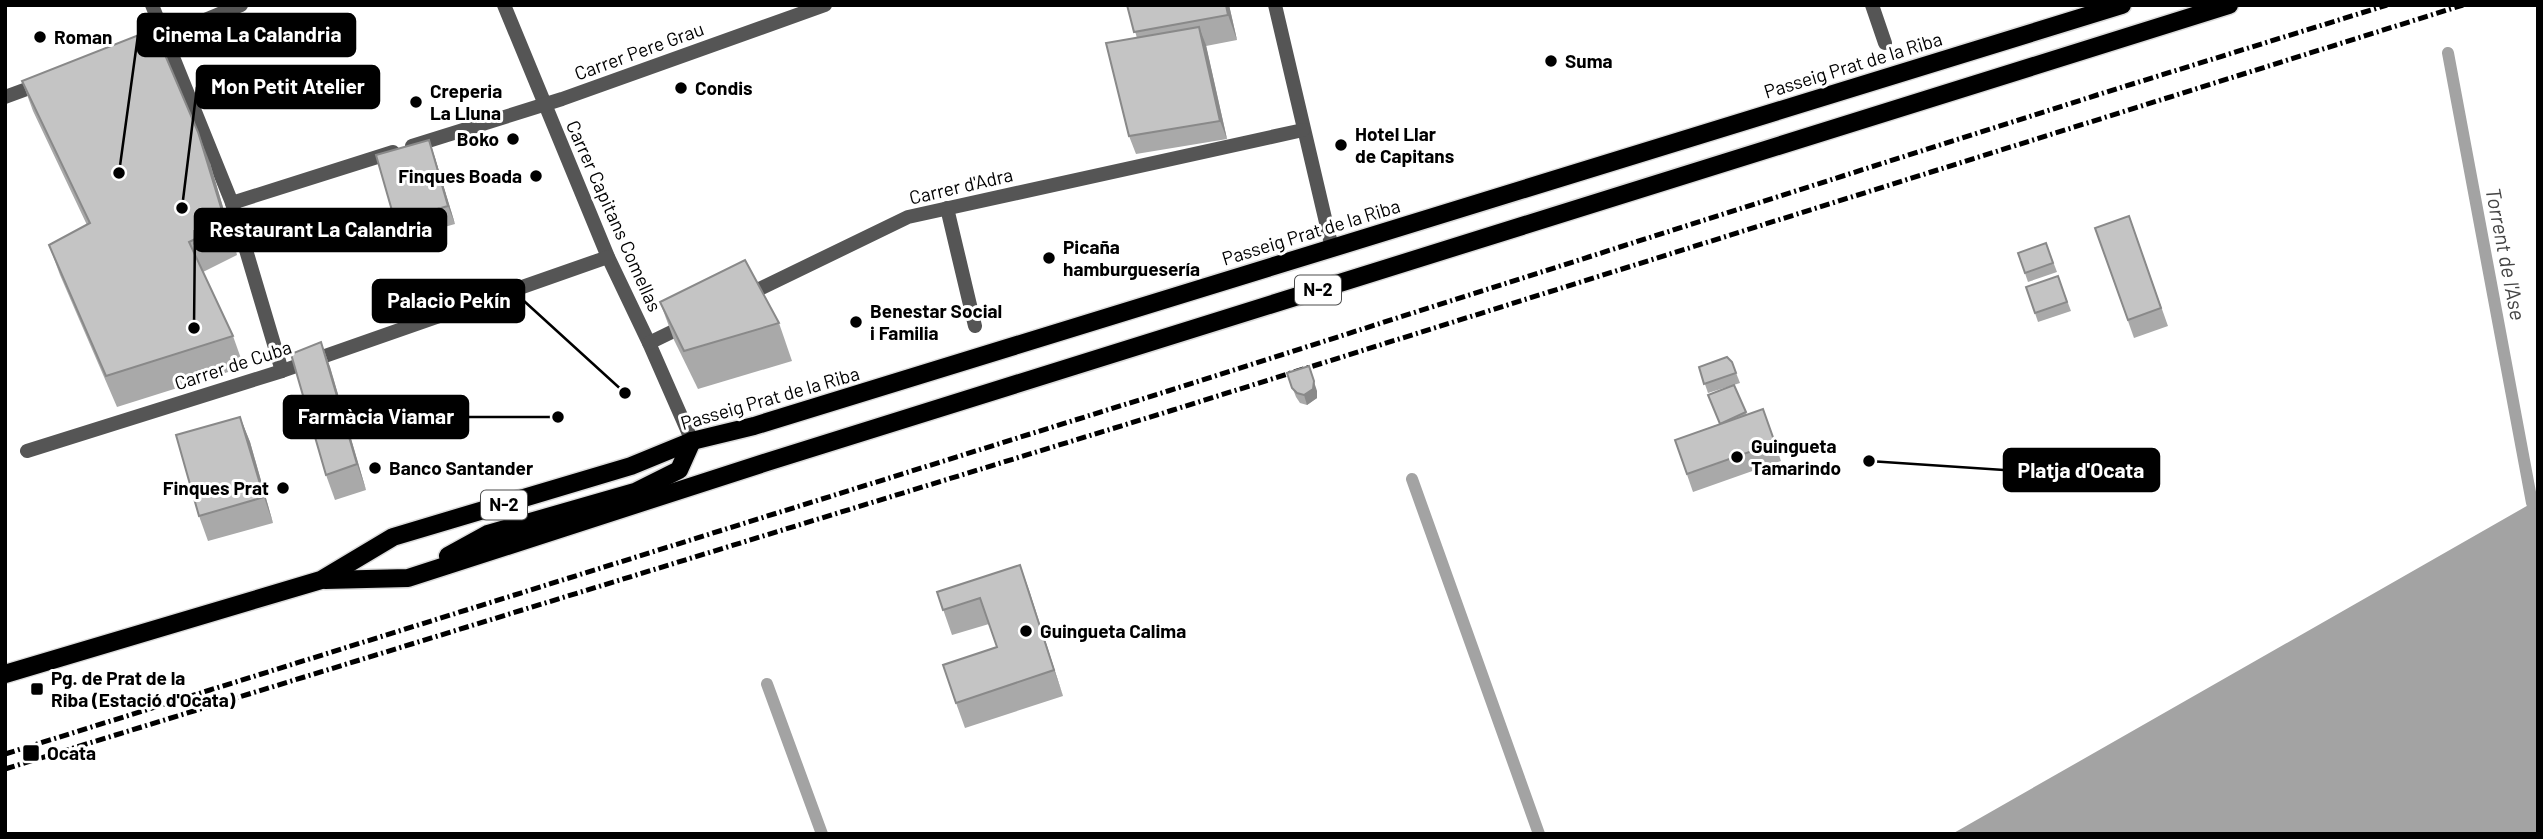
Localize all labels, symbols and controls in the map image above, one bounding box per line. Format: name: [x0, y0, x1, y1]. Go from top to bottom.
callout: Cinema La Calandria: [138, 14, 355, 56]
street label: Carrer Pere Grau: [571, 16, 707, 85]
text: Cinema La Calandria: [153, 21, 341, 46]
place label: Roman: [54, 25, 112, 48]
street label: Passeig Prat de la Riba: [1761, 26, 1945, 103]
marker: Roman: [32, 29, 48, 45]
place label: Suma: [1565, 49, 1613, 72]
marker: Suma: [1543, 53, 1559, 69]
callout: Mon Petit Atelier: [197, 66, 379, 108]
text: Mon Petit Atelier: [211, 73, 365, 98]
place label: Condis: [695, 76, 753, 99]
place label: Creperia La Lluna: [430, 79, 502, 124]
marker: Condis: [673, 80, 689, 96]
marker: Creperia La Lluna: [408, 94, 424, 110]
street label: Carrer Capitans Comellas: [562, 117, 667, 315]
place label: Hotel Llar de Capitans: [1355, 122, 1454, 167]
place label: Boko: [457, 127, 499, 150]
marker: Boko: [505, 131, 521, 147]
marker: Hotel Llar de Capitans: [1333, 137, 1349, 153]
street label: Carrer d'Adra: [907, 162, 1015, 209]
place label: Finques Boada: [398, 164, 522, 187]
marker: Finques Boada: [528, 168, 544, 184]
water label: Torrent de l'Ase: [2481, 185, 2532, 322]
street label: Passeig Prat de la Riba: [1219, 193, 1403, 270]
callout: Restaurant La Calandria: [195, 209, 446, 251]
text: Restaurant La Calandria: [210, 216, 432, 241]
place label: Picaña hamburguesería: [1063, 235, 1200, 280]
marker: Picaña hamburguesería: [1041, 250, 1057, 266]
road number: N-2: [1295, 276, 1341, 304]
callout: Palacio Pekín: [373, 280, 524, 322]
text: Palacio Pekín: [387, 287, 511, 312]
place label: Benestar Social i Familia: [870, 299, 1002, 344]
marker: Benestar Social i Familia: [848, 314, 864, 330]
street label: Carrer de Cuba: [171, 335, 294, 394]
street label: Passeig Prat de la Riba: [678, 361, 862, 434]
callout: Farmàcia Viamar: [284, 396, 468, 438]
text: Farmàcia Viamar: [298, 403, 454, 428]
place label: Guingueta Tamarindo: [1751, 434, 1841, 479]
marker: Guingueta Tamarindo: [1729, 449, 1745, 465]
callout: Platja d'Ocata: [2004, 449, 2159, 491]
place label: Banco Santander: [389, 456, 534, 479]
text: Platja d'Ocata: [2018, 457, 2144, 482]
marker: Banco Santander: [367, 460, 383, 476]
place label: Finques Prat: [163, 476, 269, 499]
marker: Finques Prat: [275, 480, 291, 496]
road number: N-2: [481, 490, 527, 520]
place label: Guingueta Calima: [1040, 619, 1186, 642]
marker: Guingueta Calima: [1018, 623, 1034, 639]
place label: Pg. de Prat de la Riba (Estació d'Ocata): [51, 666, 236, 711]
marker: Pg. de Prat de la Riba (Estació d'Ocata): [29, 681, 45, 697]
place label: Ocata: [47, 741, 96, 764]
marker: Ocata: [21, 743, 41, 763]

